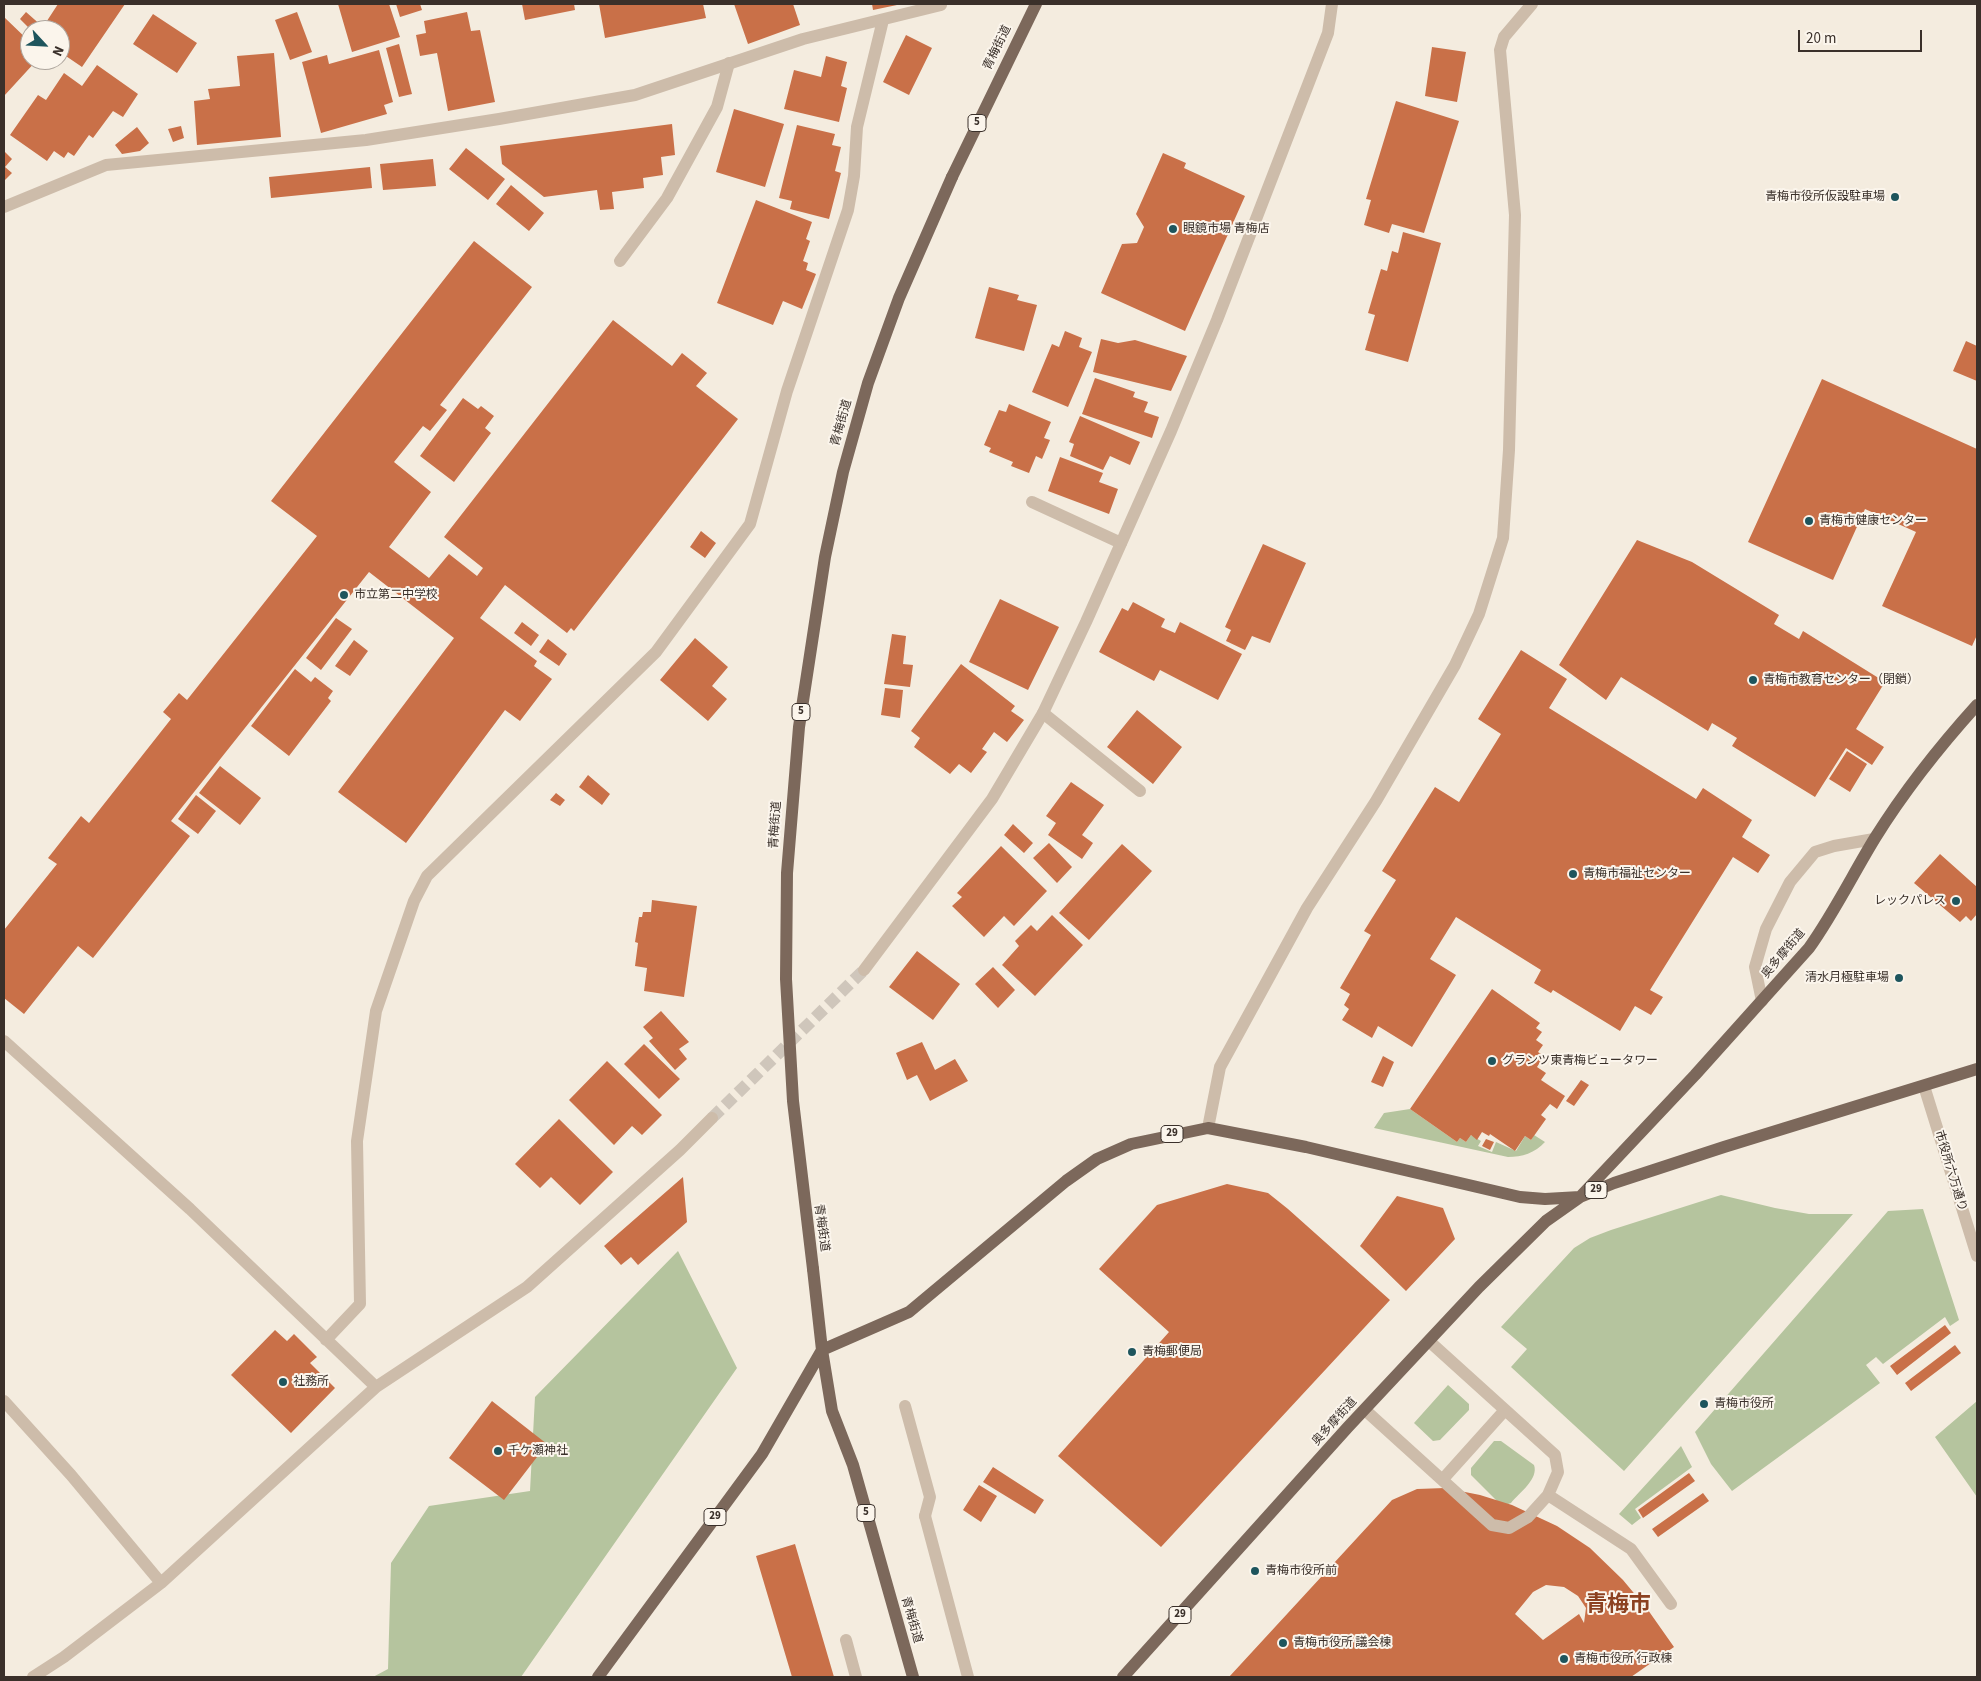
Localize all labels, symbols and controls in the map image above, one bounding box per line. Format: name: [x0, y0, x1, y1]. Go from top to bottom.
north arrow: [20, 20, 70, 70]
scale bar: [1801, 20, 1925, 52]
street label: 青梅街道: [981, 23, 1015, 73]
text: 20 m: [1806, 28, 1836, 49]
text: N: [47, 42, 69, 59]
road number: 5: [968, 115, 986, 132]
place label: 青梅市役所仮設駐車場: [1765, 190, 1885, 204]
marker: 青梅市役所仮設駐車場: [1889, 191, 1901, 203]
place label: 眼鏡市場 青梅店: [1183, 222, 1269, 236]
marker: 眼鏡市場 青梅店: [1167, 223, 1179, 235]
street label: 青梅街道: [828, 398, 856, 448]
place label: 青梅市健康センター: [1819, 514, 1927, 528]
marker: 青梅市健康センター: [1803, 515, 1815, 527]
place label: 市立第二中学校: [354, 588, 438, 602]
marker: 市立第二中学校: [338, 589, 350, 601]
place label: 青梅市教育センター（閉鎖）: [1763, 673, 1919, 687]
marker: 青梅市教育センター（閉鎖）: [1747, 674, 1759, 686]
road number: 5: [792, 704, 810, 720]
street label: 青梅街道: [767, 801, 785, 849]
place label: 青梅市福祉センター: [1583, 867, 1691, 881]
marker: 青梅市福祉センター: [1567, 868, 1579, 880]
place label: レックパレス: [1874, 894, 1946, 908]
marker: レックパレス: [1950, 895, 1962, 907]
street label: 奥多摩街道: [1759, 926, 1809, 982]
place label: 清水月極駐車場: [1805, 971, 1889, 985]
marker: 清水月極駐車場: [1893, 972, 1905, 984]
place label: グランツ東青梅ビュータワー: [1502, 1054, 1658, 1068]
marker: グランツ東青梅ビュータワー: [1486, 1055, 1498, 1067]
road number: 29: [1161, 1126, 1183, 1142]
street label: 市役所六万通り: [1931, 1129, 1969, 1213]
road number: 29: [1585, 1182, 1607, 1198]
street label: 青梅街道: [811, 1203, 831, 1253]
place label: 青梅郵便局: [1142, 1345, 1202, 1359]
marker: 青梅郵便局: [1126, 1346, 1138, 1358]
place label: 社務所: [293, 1375, 329, 1389]
marker: 社務所: [277, 1376, 289, 1388]
street label: 奥多摩街道: [1310, 1395, 1360, 1449]
place label: 青梅市役所: [1714, 1397, 1774, 1411]
marker: 青梅市役所: [1698, 1398, 1710, 1410]
place label: 千ケ瀬神社: [508, 1444, 568, 1458]
marker: 千ケ瀬神社: [492, 1445, 504, 1457]
road number: 5: [857, 1505, 875, 1522]
road number: 29: [704, 1508, 726, 1525]
place label: 青梅市役所前: [1265, 1564, 1337, 1578]
marker: 青梅市役所前: [1249, 1565, 1261, 1577]
district label: 青梅市: [1585, 1593, 1651, 1619]
street label: 青梅街道: [897, 1595, 925, 1645]
road number: 29: [1169, 1606, 1191, 1624]
place label: 青梅市役所 議会棟: [1293, 1636, 1391, 1650]
marker: 青梅市役所 議会棟: [1277, 1637, 1289, 1649]
place label: 青梅市役所 行政棟: [1574, 1652, 1672, 1666]
marker: 青梅市役所 行政棟: [1558, 1653, 1570, 1665]

